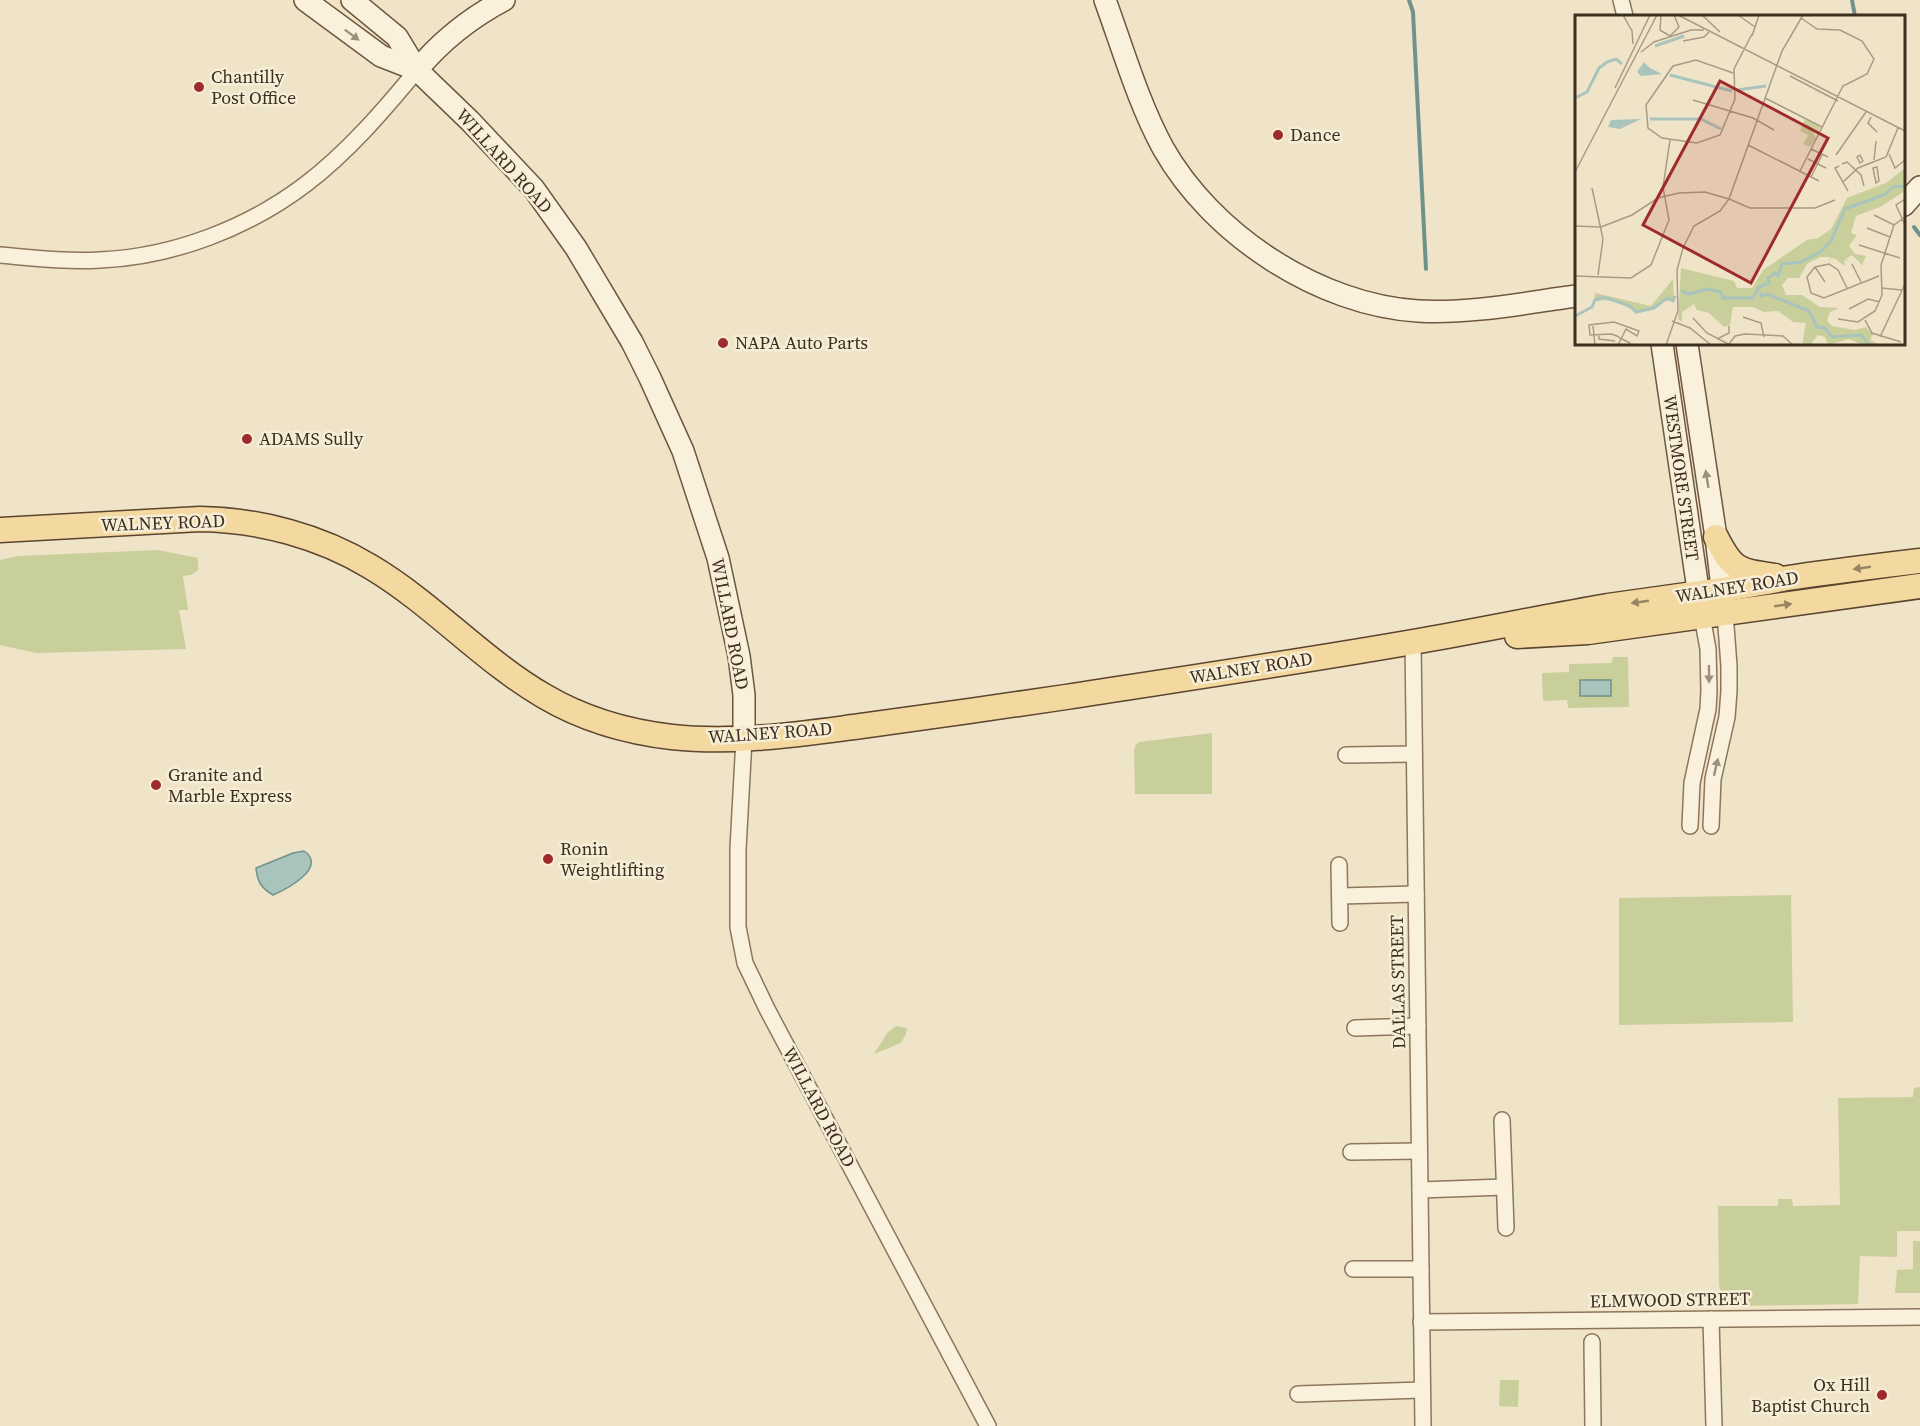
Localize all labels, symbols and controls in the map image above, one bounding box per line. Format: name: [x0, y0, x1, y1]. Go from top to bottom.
inset map: [1575, 15, 1905, 345]
one-way arrow: [344, 29, 360, 41]
place label: Chantilly Post Office: [211, 64, 296, 110]
marker: Chantilly Post Office: [192, 80, 206, 94]
street label: WILLARD ROAD: [450, 103, 558, 219]
place label: Dance: [1290, 122, 1341, 147]
marker: Dance: [1271, 128, 1285, 142]
place label: NAPA Auto Parts: [735, 330, 868, 355]
marker: NAPA Auto Parts: [716, 336, 730, 350]
street label: WESTMORE STREET: [1657, 393, 1706, 563]
place label: ADAMS Sully: [259, 426, 364, 451]
marker: ADAMS Sully: [240, 432, 254, 446]
one-way arrow: [1703, 470, 1712, 489]
street label: WALNEY ROAD: [100, 508, 226, 537]
street label: WILLARD ROAD: [705, 556, 755, 692]
street label: WALNEY ROAD: [1674, 564, 1800, 609]
one-way arrow: [1852, 564, 1871, 573]
one-way arrow: [1630, 597, 1649, 606]
one-way arrow: [1774, 601, 1793, 610]
street label: WALNEY ROAD: [1188, 645, 1314, 690]
one-way arrow: [1704, 665, 1714, 684]
street label: WALNEY ROAD: [707, 716, 833, 749]
one-way arrow: [1711, 758, 1721, 777]
place label: Granite and Marble Express: [168, 762, 292, 808]
marker: Granite and Marble Express: [149, 778, 163, 792]
place label: Ronin Weightlifting: [560, 836, 664, 882]
marker: Ronin Weightlifting: [541, 852, 555, 866]
street label: DALLAS STREET: [1384, 915, 1411, 1049]
street label: WILLARD ROAD: [777, 1042, 862, 1172]
street label: ELMWOOD STREET: [1589, 1286, 1751, 1313]
place label: Ox Hill Baptist Church: [1751, 1372, 1870, 1418]
marker: Ox Hill Baptist Church: [1875, 1388, 1889, 1402]

